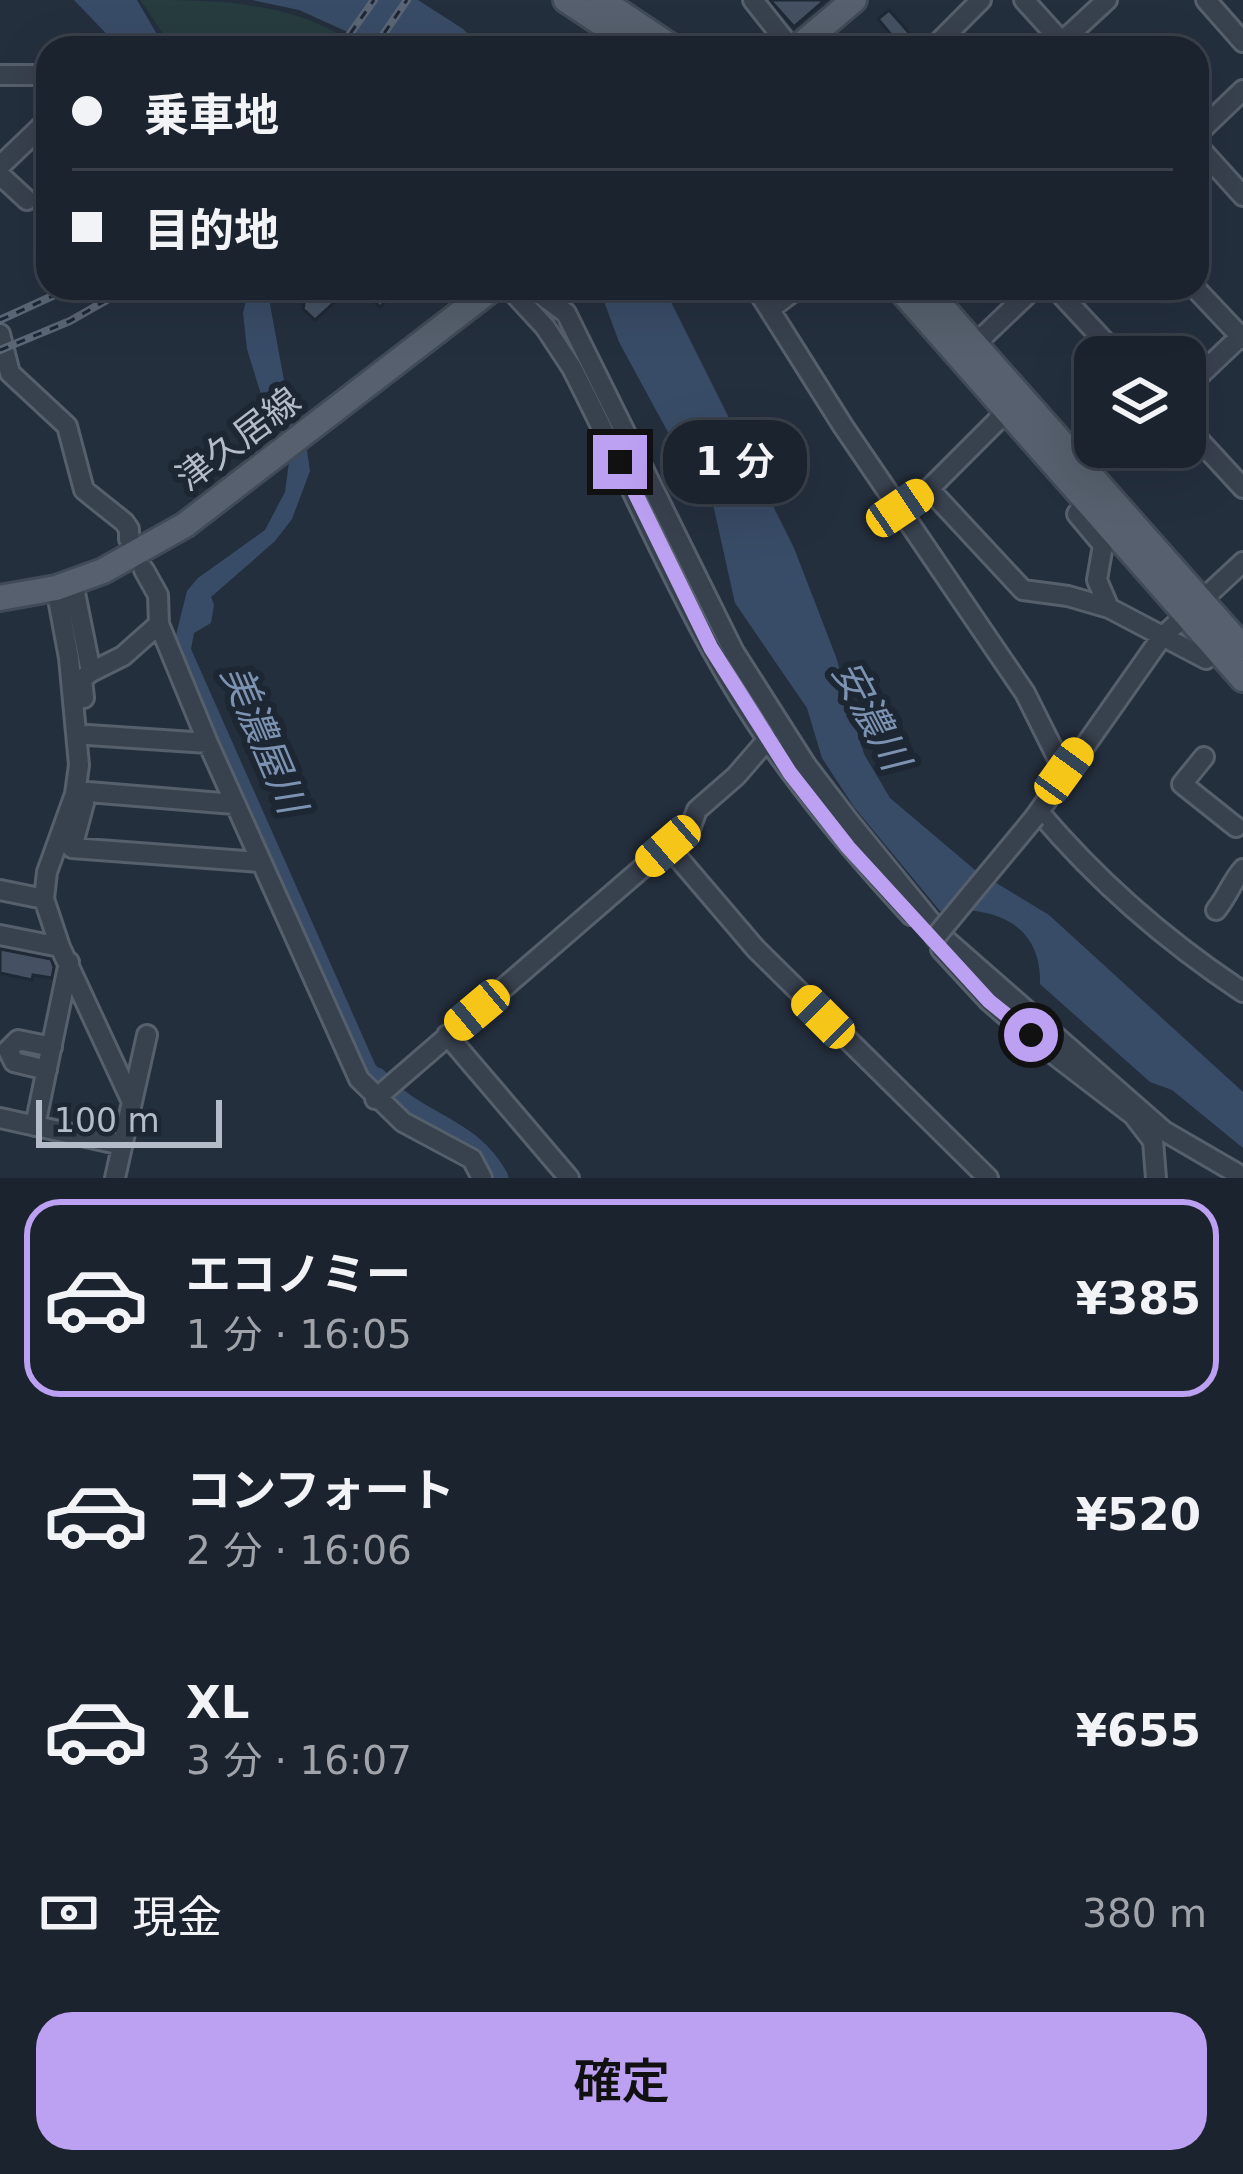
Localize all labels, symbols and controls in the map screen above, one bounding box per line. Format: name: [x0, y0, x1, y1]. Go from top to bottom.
text: 乗車地: [144, 89, 279, 142]
text: 目的地: [144, 204, 279, 257]
map controls: [1074, 336, 1206, 468]
button: layers: [1074, 336, 1206, 468]
street label: 津久居線: [168, 379, 308, 499]
callout: 1 分: [662, 420, 806, 504]
route end: [593, 435, 647, 489]
text: 1 分: [695, 439, 775, 484]
car: [860, 473, 940, 543]
water label: 安濃川: [824, 653, 920, 781]
water label: 美濃屋川: [213, 658, 317, 823]
car: [1028, 731, 1100, 811]
car: [629, 809, 707, 883]
car: [438, 973, 516, 1047]
car: [785, 979, 861, 1055]
route start: [1004, 1008, 1058, 1062]
scale bar: [36, 1094, 222, 1147]
text: 100 m: [54, 1101, 160, 1140]
icon: car: [42, 1244, 150, 1352]
text: エコノミー: [186, 1248, 411, 1301]
text: ¥385: [1076, 1272, 1201, 1325]
text: 1 分 · 16:05: [186, 1312, 412, 1357]
icon: car: [42, 1460, 150, 1568]
text: コンフォート: [186, 1464, 455, 1517]
text: ¥520: [1076, 1488, 1201, 1541]
text: 2 分 · 16:06: [186, 1528, 412, 1573]
icon: car: [42, 1676, 150, 1784]
text: XL: [186, 1676, 249, 1729]
text: ¥655: [1076, 1704, 1201, 1757]
text: 3 分 · 16:07: [186, 1738, 412, 1783]
icon: cash: [36, 1880, 102, 1946]
text: 現金: [132, 1891, 222, 1944]
text: 380 m: [1082, 1891, 1207, 1936]
button: 確定: [36, 2012, 1207, 2150]

